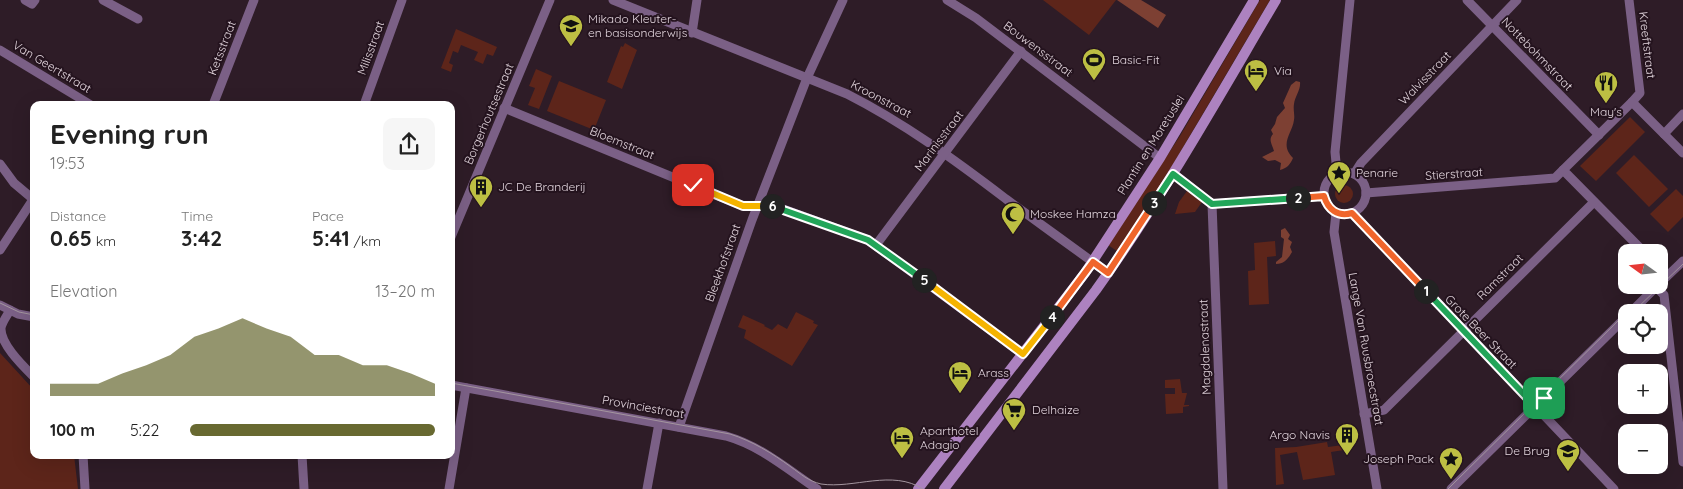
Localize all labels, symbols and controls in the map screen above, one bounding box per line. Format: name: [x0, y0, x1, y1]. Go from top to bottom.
place label: Mikado Kleuter- en basisonderwijs: [588, 11, 688, 40]
street label: Kreeftstraat: [1636, 11, 1659, 79]
school or university icon: Mikado Kleuter- en basisonderwijs: [558, 13, 584, 47]
street label: Nottebohmstraat: [1499, 14, 1576, 93]
street label: Ketsstraat: [204, 18, 239, 77]
street label: Bouwensstraat: [1001, 18, 1076, 80]
street label: Milisstraat: [354, 19, 387, 77]
street label: Van Geertstraat: [10, 37, 94, 96]
sports icon: Basic-Fit: [1081, 47, 1107, 81]
street label: Walvisstraat: [1395, 48, 1454, 108]
place label: Basic-Fit: [1112, 52, 1160, 67]
hotel icon: Via: [1243, 58, 1269, 92]
street label: Borgerhoutsestraat: [460, 61, 517, 167]
place label: Via: [1274, 63, 1292, 78]
restaurant icon: May's: [1593, 70, 1619, 104]
street label: Kroonstraat: [848, 76, 914, 121]
street label: Plantin en Moretuslei: [1114, 92, 1187, 197]
place label: May's: [1590, 104, 1622, 119]
street label: Marinisstraat: [911, 107, 966, 174]
text: Evening run: [50, 116, 209, 151]
button: share: [383, 118, 435, 170]
street label: Bloemstraat: [588, 123, 657, 162]
text: 19:53: [50, 153, 85, 173]
place icon: Penarie: [1326, 160, 1352, 194]
pin: [672, 164, 714, 206]
street label: Stierstraat: [1425, 164, 1483, 183]
place label: Penarie: [1356, 165, 1398, 180]
icon: check: [679, 171, 707, 199]
building icon: JC De Branderij: [468, 174, 494, 208]
place label: JC De Branderij: [498, 179, 586, 194]
pin: 2: [1286, 186, 1310, 210]
text: 2: [1295, 189, 1302, 207]
pin: 3: [1142, 190, 1166, 216]
pin: 6: [760, 194, 784, 218]
text: 3: [1151, 194, 1158, 212]
text: 6: [769, 197, 776, 215]
mosque icon: Moskee Hamza: [1000, 201, 1026, 235]
place label: Moskee Hamza: [1030, 206, 1116, 221]
text: Distance: [50, 207, 106, 225]
text: Time: [181, 207, 213, 225]
text: Pace: [312, 207, 344, 225]
street label: Bleekhofstraat: [702, 222, 744, 304]
text: 0.65: [50, 225, 92, 251]
text: 3:42: [181, 225, 222, 251]
text: 5:41: [312, 225, 350, 251]
text: km: [92, 232, 116, 250]
text: /km: [350, 232, 381, 250]
north arrow: [1618, 244, 1668, 294]
map controls: [1618, 244, 1668, 474]
street label: Ramstraat: [1473, 250, 1526, 303]
pin: 5: [912, 268, 936, 292]
text: 5: [920, 271, 929, 289]
street label: Lange Van Ruusbroecstraat: [1346, 271, 1387, 427]
pin: 1: [1414, 278, 1438, 304]
text: Elevation: [50, 281, 117, 301]
text: 13–20 m: [375, 281, 435, 301]
text: 1: [1424, 282, 1429, 300]
street label: Grote Beer Straat: [1442, 291, 1521, 372]
street label: Magdalenastraat: [1195, 299, 1214, 395]
pin: 4: [1040, 304, 1064, 330]
button: locate: [1618, 304, 1668, 354]
text: 4: [1048, 308, 1057, 326]
hotel icon: Arass: [947, 360, 973, 394]
button: +: [1618, 364, 1668, 414]
place label: Arass: [978, 365, 1009, 380]
pin: [1523, 377, 1565, 419]
icon: arrive: [1530, 384, 1558, 412]
street label: Provinciestraat: [601, 392, 685, 421]
supermarket icon: Delhaize: [1001, 397, 1027, 431]
place label: Delhaize: [1032, 402, 1080, 417]
text: 100 m: [50, 420, 95, 440]
text: 5:22: [130, 420, 159, 440]
building icon: Argo Navis: [1334, 422, 1360, 456]
place label: Aparthotel Adagio: [920, 423, 979, 452]
button: −: [1618, 424, 1668, 474]
hotel icon: Aparthotel Adagio: [889, 425, 915, 459]
place label: Argo Navis: [1270, 427, 1330, 442]
school or university icon: De Brug: [1555, 438, 1581, 472]
place label: De Brug: [1505, 443, 1550, 458]
place icon: Joseph Pack: [1438, 446, 1464, 480]
place label: Joseph Pack: [1363, 451, 1434, 466]

